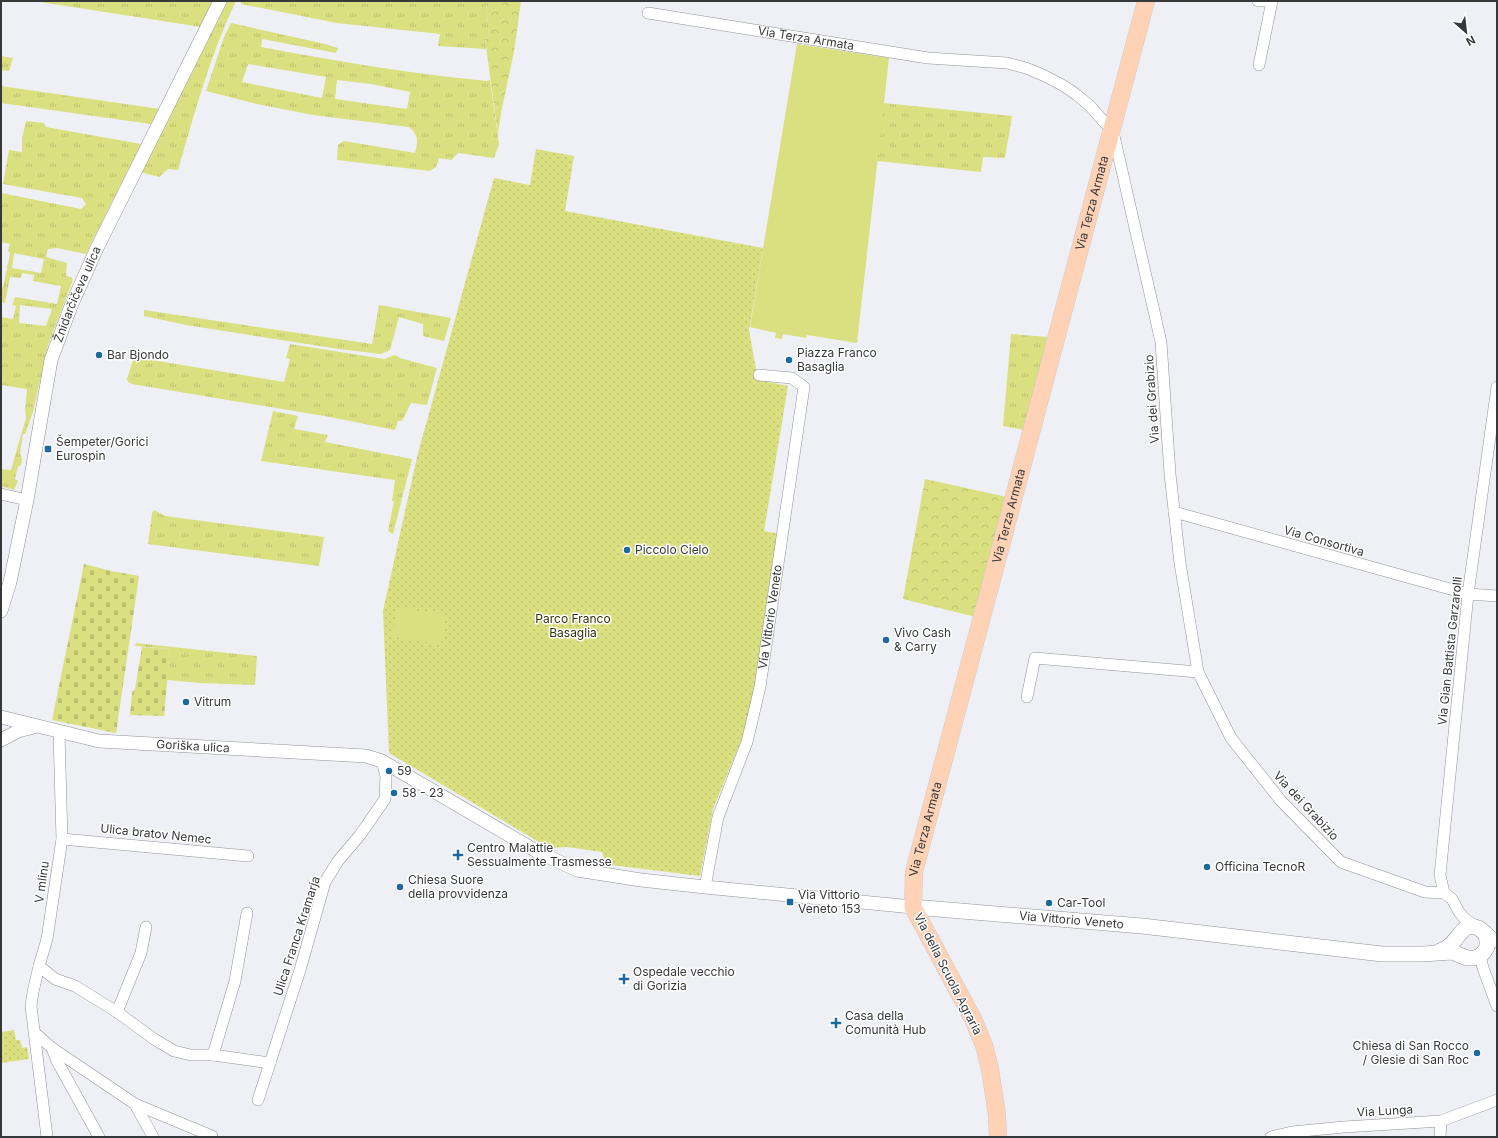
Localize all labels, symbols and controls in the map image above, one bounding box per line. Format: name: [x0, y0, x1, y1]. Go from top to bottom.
north arrow: [1446, 12, 1486, 52]
street label: Via Terza Armata: [757, 23, 855, 53]
text: N: [1464, 33, 1478, 49]
street label: Via Terza Armata: [1072, 154, 1112, 252]
street label: Žnidarčičeva ulica: [50, 244, 104, 344]
place label: Piazza Franco Basaglia: [797, 345, 877, 374]
place label: Bar Bjondo: [107, 347, 169, 362]
marker: Bar Bjondo: [94, 350, 104, 360]
street label: Via dei Grabizio: [1141, 354, 1162, 444]
marker: Piazza Franco Basaglia: [784, 355, 794, 365]
place label: Šempeter/Gorici Eurospin: [56, 434, 148, 463]
marker: Šempeter/Gorici Eurospin: [43, 444, 53, 454]
street label: Via Terza Armata: [989, 467, 1028, 565]
street label: Via Consortiva: [1282, 522, 1366, 559]
place label: Piccolo Cielo: [635, 542, 709, 557]
marker: Piccolo Cielo: [622, 545, 632, 555]
street label: Via Vittorio Veneto: [755, 564, 785, 670]
street label: Via Gian Battista Garzarolli: [1434, 576, 1465, 726]
park label: Parco Franco Basaglia: [535, 611, 611, 640]
place label: Vivo Cash & Carry: [894, 625, 951, 654]
marker: Vivo Cash & Carry: [881, 635, 891, 645]
place label: Vitrum: [194, 694, 231, 709]
marker: Vitrum: [181, 697, 191, 707]
street label: Goriška ulica: [156, 736, 230, 755]
place label: 59: [397, 763, 412, 778]
marker: 59: [384, 766, 394, 776]
street label: Via dei Grabizio: [1270, 768, 1342, 843]
street label: Via Terza Armata: [906, 780, 945, 877]
place label: 58 - 23: [402, 785, 444, 800]
marker: 58 - 23: [389, 788, 399, 798]
street label: Ulica bratov Nemec: [100, 820, 213, 847]
place label: Centro Malattie Sessualmente Trasmesse: [467, 840, 612, 869]
marker: Centro Malattie Sessualmente Trasmesse: [452, 849, 464, 861]
place label: Officina TecnoR: [1215, 859, 1305, 874]
street label: V mlinu: [31, 860, 52, 904]
marker: Officina TecnoR: [1202, 862, 1212, 872]
place label: Chiesa Suore della provvidenza: [408, 872, 508, 901]
street label: Ulica Franca Kramarja: [270, 874, 323, 998]
marker: Chiesa Suore della provvidenza: [395, 882, 405, 892]
place label: Via Vittorio Veneto 153: [798, 887, 861, 916]
place label: Car-Tool: [1057, 895, 1105, 910]
marker: Via Vittorio Veneto 153: [785, 897, 795, 907]
marker: Car-Tool: [1044, 898, 1054, 908]
street label: Via Vittorio Veneto: [1018, 908, 1125, 931]
street label: Via della Scuola Agraria: [911, 910, 986, 1037]
place label: Ospedale vecchio di Gorizia: [633, 964, 735, 993]
marker: Ospedale vecchio di Gorizia: [618, 973, 630, 985]
place label: Casa della Comunità Hub: [845, 1008, 926, 1037]
marker: Casa della Comunità Hub: [830, 1017, 842, 1029]
place label: Chiesa di San Rocco / Glesie di San Roc: [1353, 1038, 1469, 1067]
marker: Chiesa di San Rocco / Glesie di San Roc: [1472, 1048, 1482, 1058]
street label: Via Lunga: [1356, 1102, 1414, 1119]

